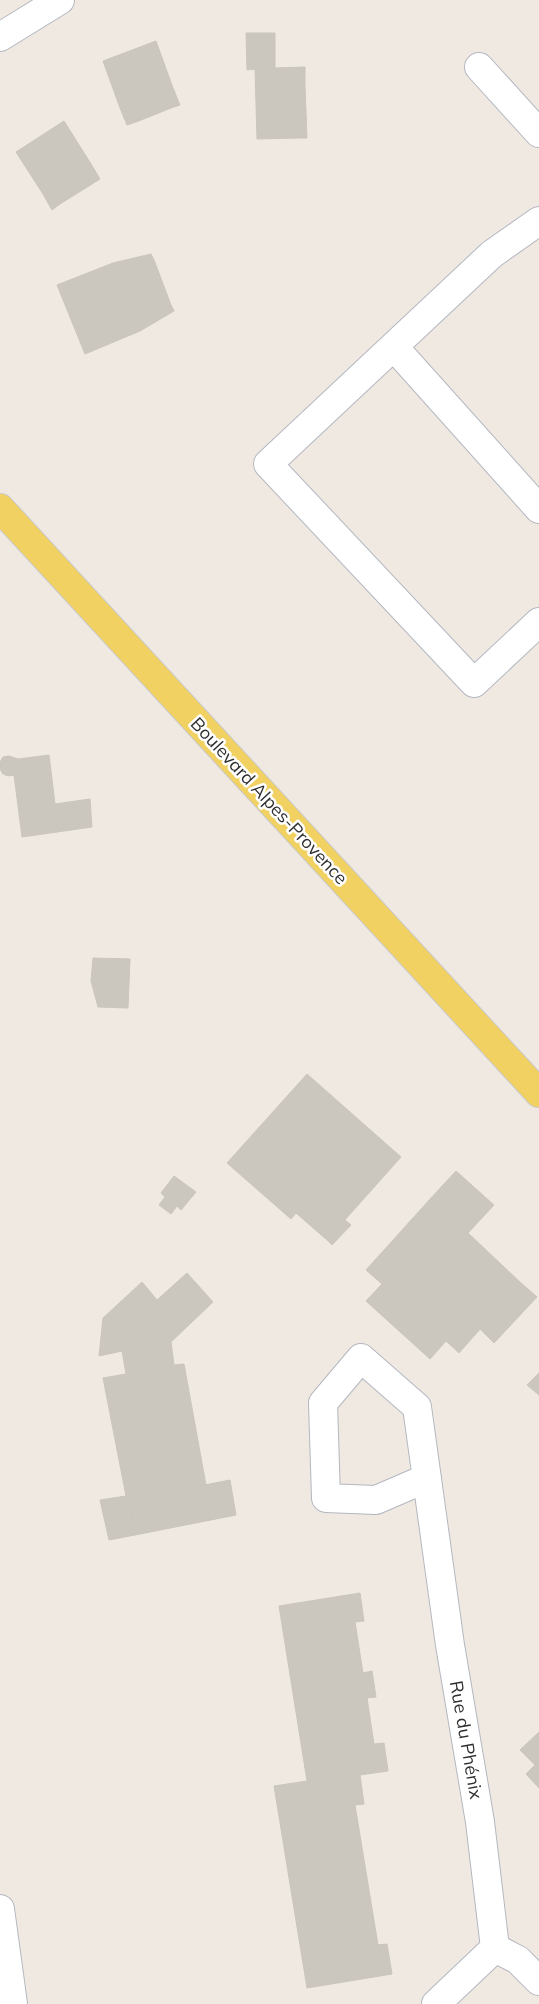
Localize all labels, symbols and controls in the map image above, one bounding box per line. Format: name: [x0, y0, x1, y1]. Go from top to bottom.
street label: Boulevard Alpes-Provence: [186, 712, 353, 889]
street label: Rue du Phénix: [445, 1679, 488, 1801]

